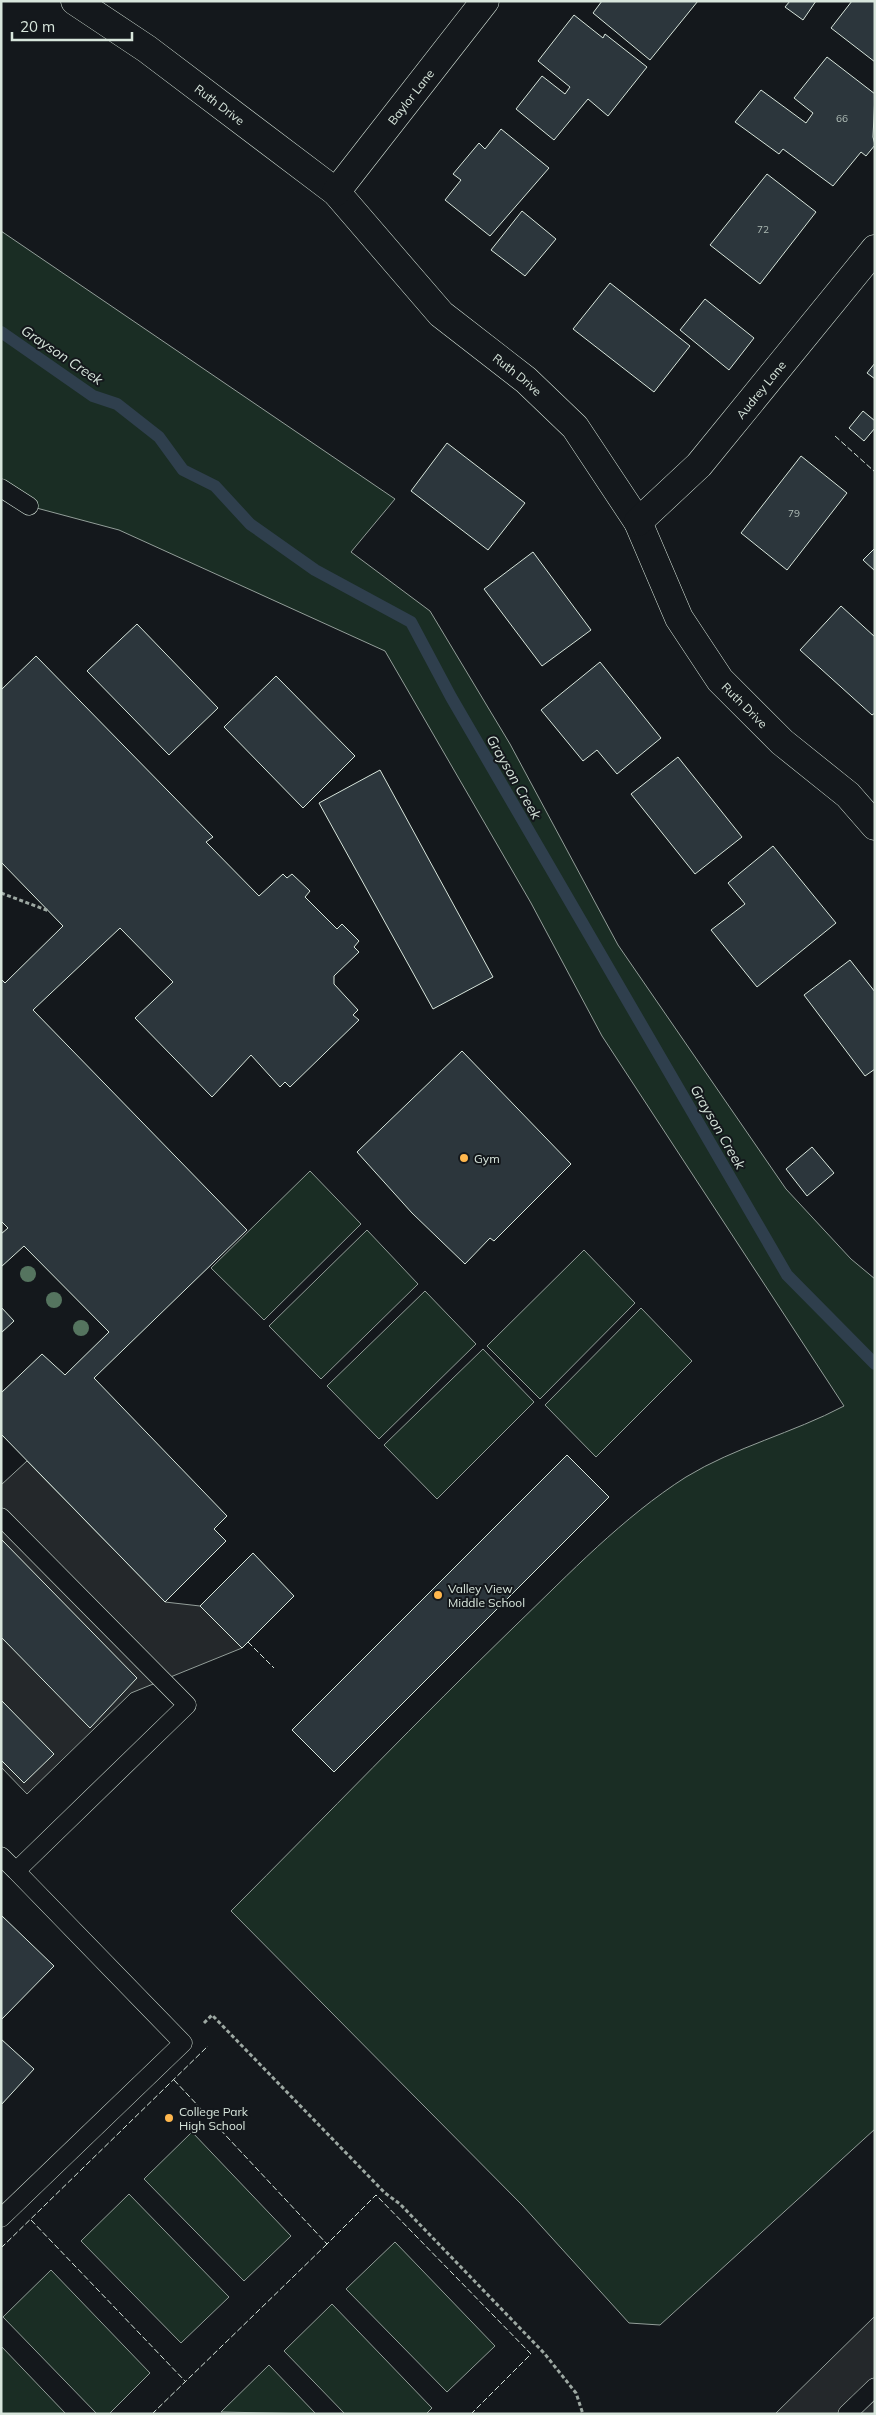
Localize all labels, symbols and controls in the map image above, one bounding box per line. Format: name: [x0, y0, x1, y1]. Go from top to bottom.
scale bar: [12, 10, 132, 42]
text: 20 m: [20, 17, 55, 36]
street label: Baylor Lane: [384, 66, 437, 127]
street label: Ruth Drive: [192, 81, 248, 128]
house number: 66: [836, 112, 848, 125]
house number: 72: [757, 223, 769, 236]
water label: Grayson Creek: [18, 321, 107, 389]
street label: Ruth Drive: [490, 350, 545, 399]
street label: Audrey Lane: [733, 357, 789, 421]
house number: 79: [788, 507, 800, 520]
street label: Ruth Drive: [719, 679, 771, 731]
water label: Grayson Creek: [483, 731, 546, 823]
water label: Grayson Creek: [687, 1081, 750, 1173]
place label: Gym: [474, 1151, 500, 1166]
marker: Gym: [458, 1152, 470, 1164]
place label: Valley View Middle School: [448, 1581, 525, 1610]
marker: Valley View Middle School: [432, 1589, 444, 1601]
place label: College Park High School: [179, 2104, 249, 2133]
marker: College Park High School: [163, 2112, 175, 2124]

